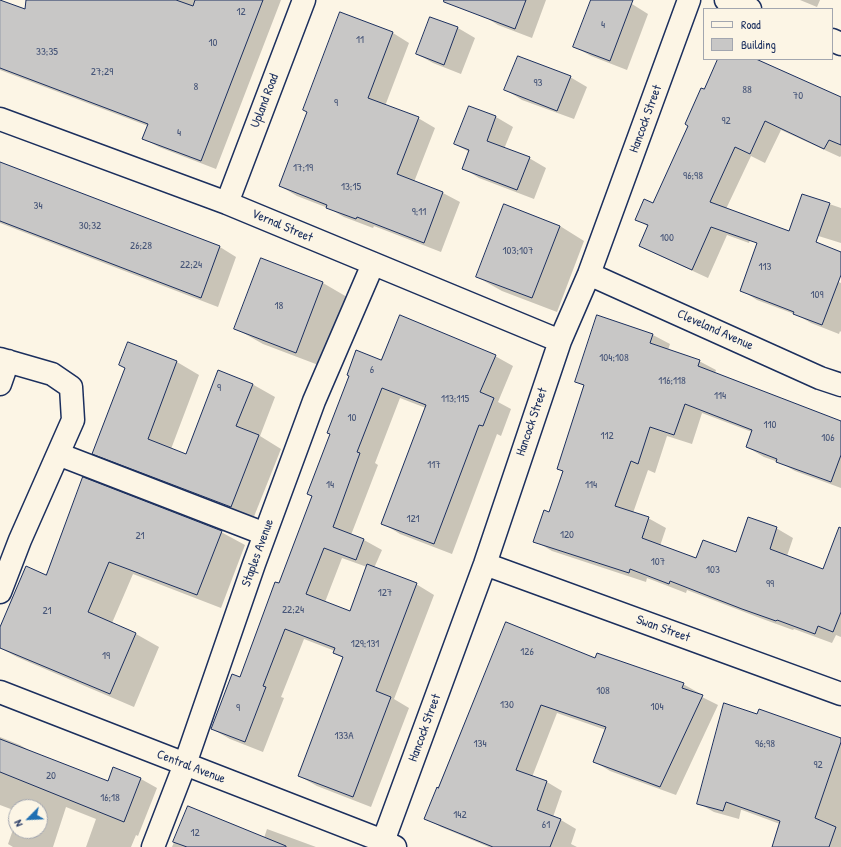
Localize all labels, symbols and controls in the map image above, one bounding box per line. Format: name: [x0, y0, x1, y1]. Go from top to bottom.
house number: 12: [236, 5, 246, 19]
legend: [703, 8, 833, 60]
text: Road: [741, 16, 761, 33]
house number: 4: [601, 18, 605, 32]
house number: 11: [356, 33, 364, 47]
house number: 10: [209, 36, 217, 50]
text: Building: [741, 36, 776, 53]
house number: 33;35: [36, 45, 58, 59]
house number: 27;29: [91, 65, 113, 79]
street label: Upland Road: [248, 72, 282, 130]
house number: 93: [534, 76, 542, 90]
house number: 8: [194, 80, 198, 94]
street label: Hancock Street: [627, 83, 665, 155]
house number: 88: [742, 83, 752, 97]
house number: 70: [793, 89, 803, 103]
house number: 9: [334, 96, 338, 110]
house number: 92: [721, 114, 731, 128]
house number: 4: [177, 126, 181, 140]
house number: 17;19: [293, 161, 313, 175]
house number: 96;98: [683, 169, 703, 183]
house number: 13;15: [341, 180, 361, 194]
house number: 34: [33, 199, 43, 213]
house number: 9;11: [412, 205, 426, 219]
street label: Vernal Street: [249, 206, 315, 246]
house number: 30;32: [79, 219, 101, 233]
house number: 100: [660, 231, 674, 245]
house number: 26;28: [130, 239, 152, 253]
house number: 103;107: [503, 244, 533, 258]
house number: 22;24: [180, 258, 202, 272]
house number: 113: [759, 260, 771, 274]
house number: 109: [811, 288, 823, 302]
house number: 18: [275, 299, 283, 313]
street label: Cleveland Avenue: [675, 306, 755, 354]
house number: 104;108: [599, 351, 629, 365]
house number: 6: [370, 363, 374, 377]
house number: 116;118: [658, 374, 686, 388]
house number: 9: [217, 381, 221, 395]
street label: Hancock Street: [513, 386, 551, 458]
house number: 114: [714, 389, 726, 403]
house number: 113;115: [441, 392, 469, 406]
house number: 10: [348, 411, 356, 425]
house number: 110: [764, 418, 776, 432]
house number: 112: [600, 429, 614, 443]
house number: 106: [821, 431, 835, 445]
house number: 117: [427, 458, 441, 472]
house number: 14: [326, 478, 334, 492]
house number: 114: [585, 478, 597, 492]
house number: 121: [406, 512, 420, 526]
street label: Staples Avenue: [239, 517, 277, 589]
house number: 120: [560, 528, 574, 542]
house number: 21: [135, 529, 145, 543]
house number: 107: [651, 555, 665, 569]
house number: 103: [706, 563, 720, 577]
house number: 99: [766, 577, 774, 591]
house number: 127: [378, 586, 392, 600]
house number: 22;24: [282, 603, 304, 617]
house number: 21: [42, 604, 52, 618]
street label: Swan Street: [634, 612, 692, 646]
house number: 129;131: [351, 637, 379, 651]
house number: 126: [520, 645, 534, 659]
house number: 19: [102, 649, 110, 663]
house number: 108: [596, 684, 610, 698]
street label: Hancock Street: [406, 692, 444, 764]
house number: 130: [500, 698, 514, 712]
house number: 104: [650, 700, 664, 714]
house number: 9: [236, 701, 240, 715]
house number: 133A: [334, 729, 354, 743]
house number: 134: [473, 737, 487, 751]
house number: 96;98: [755, 737, 775, 751]
street label: Central Avenue: [155, 747, 227, 787]
house number: 92: [813, 758, 823, 772]
house number: 20: [46, 769, 56, 783]
house number: 16;18: [100, 791, 120, 805]
north arrow: [8, 799, 48, 839]
house number: 142: [453, 808, 467, 822]
text: N: [10, 818, 26, 829]
house number: 61: [542, 818, 550, 832]
house number: 12: [190, 826, 200, 840]

